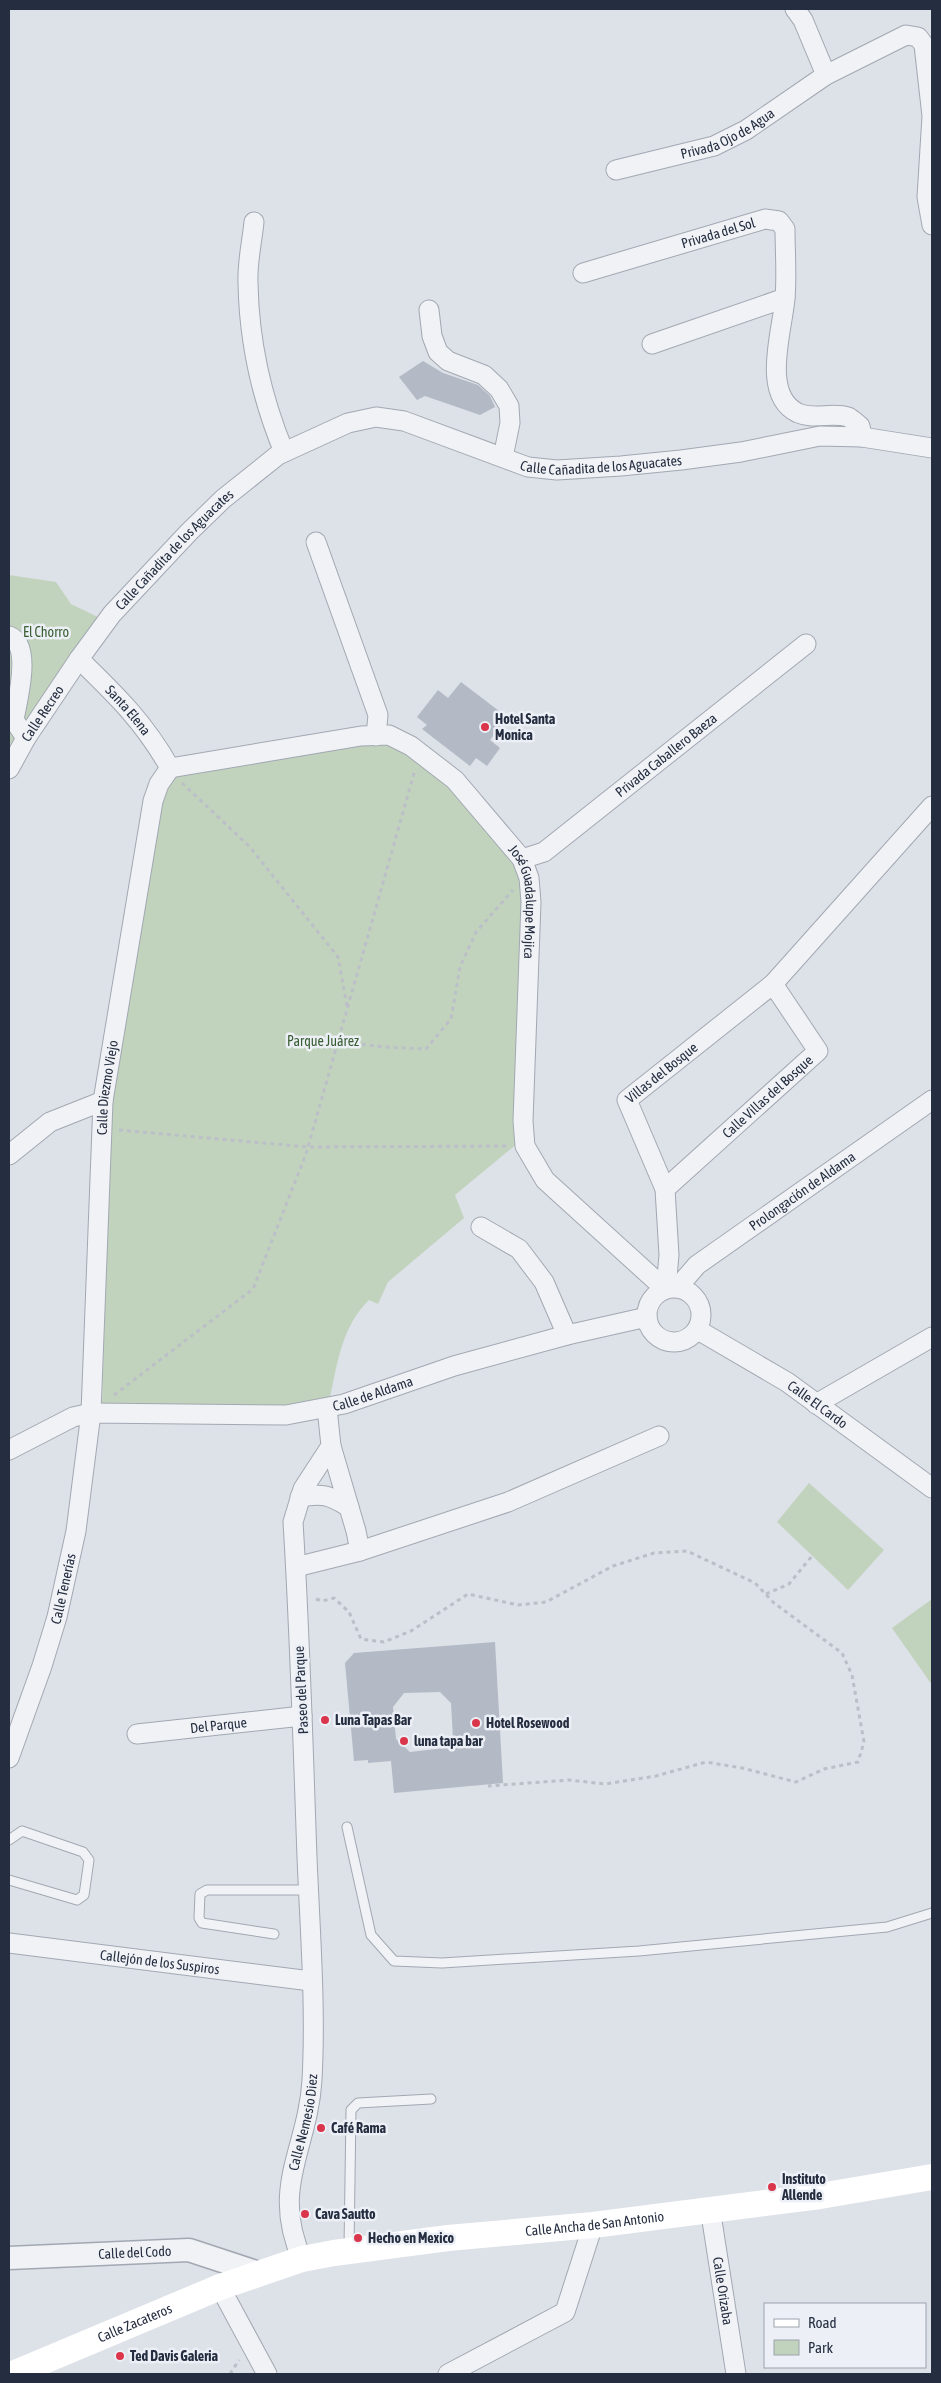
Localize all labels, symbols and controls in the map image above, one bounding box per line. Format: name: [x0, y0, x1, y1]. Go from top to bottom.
street label: Privada Ojo de Agua: [679, 105, 777, 162]
street label: Privada del Sol: [679, 214, 757, 251]
street label: Calle Cañadita de los Aguacates: [518, 452, 683, 478]
street label: Calle Cañadita de los Aguacates: [112, 486, 236, 613]
park label: El Chorro: [23, 624, 69, 640]
street label: Calle Recreo: [18, 682, 67, 744]
street label: Santa Elena: [102, 682, 154, 738]
street label: Privada Caballero Baeza: [612, 710, 720, 800]
place label: Hotel Santa Monica: [495, 711, 556, 743]
marker: Hotel Santa Monica: [479, 721, 491, 733]
street label: José Guadalupe Mojica: [505, 841, 539, 959]
park label: Parque Juárez: [287, 1033, 359, 1049]
street label: Calle Diezmo Viejo: [94, 1039, 121, 1135]
street label: Villas del Bosque: [622, 1039, 701, 1106]
street label: Calle Villas del Bosque: [719, 1052, 816, 1141]
street label: Prolongación de Aldama: [746, 1148, 858, 1234]
street label: Calle de Aldama: [331, 1373, 415, 1414]
street label: Calle El Cardo: [785, 1377, 851, 1432]
street label: Calle Tenerías: [47, 1552, 79, 1626]
street label: Paseo del Parque: [291, 1645, 311, 1735]
place label: Luna Tapas Bar: [335, 1712, 412, 1728]
street label: Del Parque: [189, 1714, 248, 1736]
marker: Luna Tapas Bar: [319, 1714, 331, 1726]
place label: Hotel Rosewood: [486, 1715, 570, 1731]
marker: Hotel Rosewood: [470, 1717, 482, 1729]
place label: luna tapa bar: [414, 1733, 483, 1749]
marker: luna tapa bar: [398, 1735, 410, 1747]
street label: Callejón de los Suspiros: [99, 1947, 220, 1977]
street label: Calle Nemesio Diez: [285, 2073, 320, 2172]
place label: Café Rama: [331, 2120, 387, 2136]
marker: Café Rama: [315, 2122, 327, 2134]
place label: Instituto Allende: [781, 2171, 826, 2203]
marker: Instituto Allende: [766, 2181, 778, 2193]
place label: Cava Sautto: [315, 2206, 376, 2222]
marker: Cava Sautto: [299, 2208, 311, 2220]
street label: Calle Ancha de San Antonio: [525, 2208, 665, 2239]
place label: Hecho en Mexico: [368, 2230, 455, 2246]
marker: Hecho en Mexico: [352, 2232, 364, 2244]
street label: Calle del Codo: [98, 2243, 172, 2262]
street label: Calle Orizaba: [710, 2256, 736, 2326]
street label: Calle Zacateros: [95, 2300, 174, 2346]
legend: [764, 2303, 926, 2368]
text: Road: [808, 2314, 837, 2331]
text: Park: [808, 2339, 833, 2356]
place label: Ted Davis Galeria: [130, 2348, 219, 2364]
marker: Ted Davis Galeria: [114, 2350, 126, 2362]

